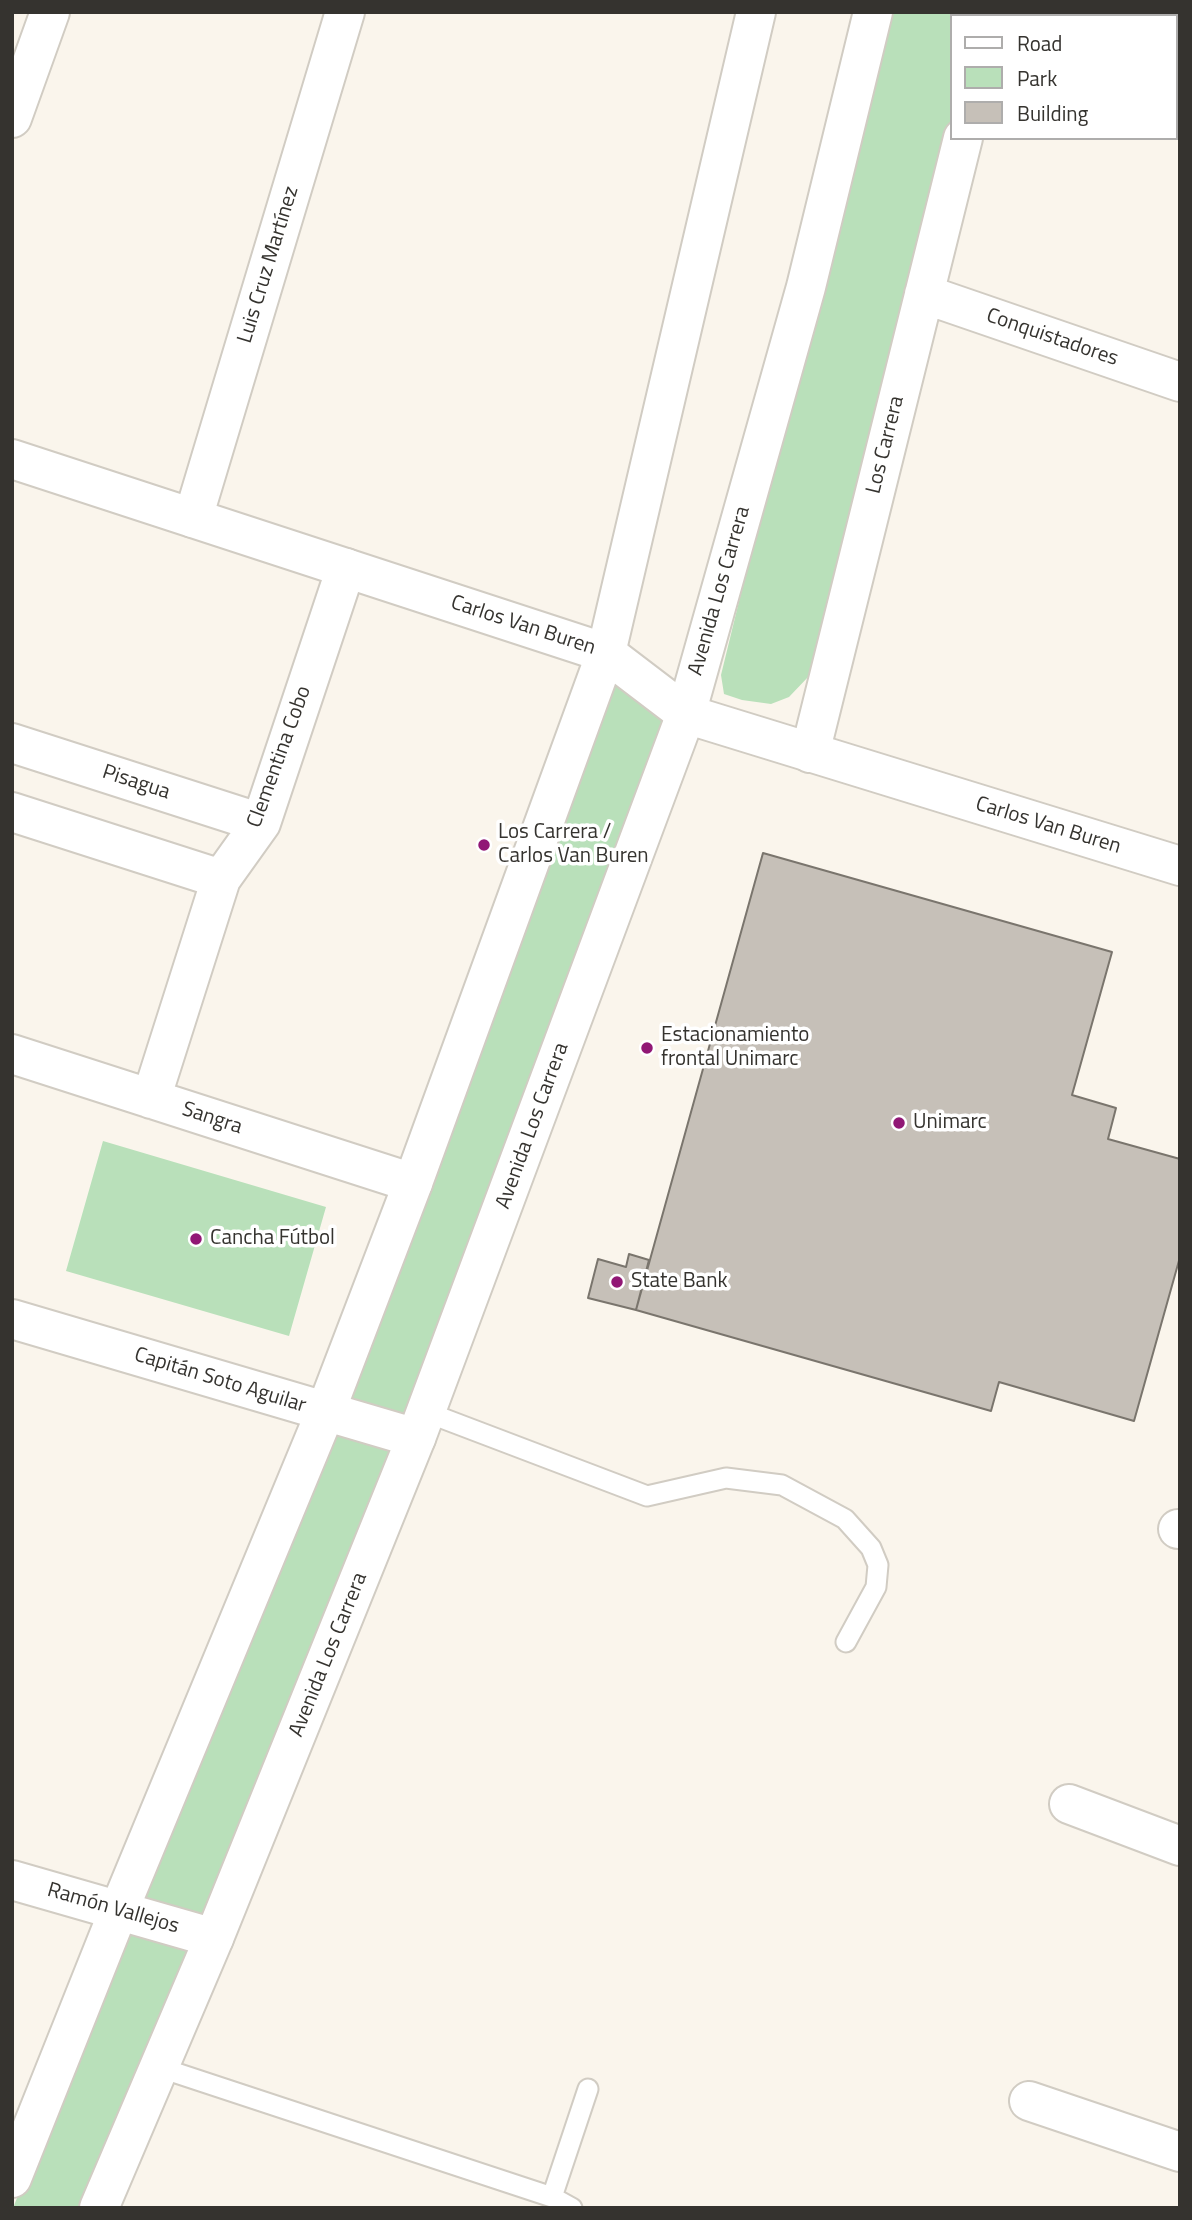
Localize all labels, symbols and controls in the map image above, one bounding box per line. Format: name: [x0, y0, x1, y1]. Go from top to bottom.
legend: [950, 14, 1178, 140]
text: Road: [1017, 27, 1062, 59]
text: Park: [1017, 62, 1057, 94]
text: Building: [1017, 97, 1088, 129]
street label: Luis Cruz Martínez: [233, 183, 305, 347]
street label: Conquistadores: [983, 304, 1121, 372]
street label: Los Carrera: [862, 393, 910, 497]
street label: Avenida Los Carrera: [684, 503, 756, 679]
street label: Carlos Van Buren: [447, 591, 599, 661]
street label: Clementina Cobo: [243, 683, 317, 831]
street label: Pisagua: [99, 760, 173, 806]
street label: Carlos Van Buren: [972, 792, 1124, 860]
place label: Los Carrera / Carlos Van Buren: [498, 820, 649, 870]
marker: Los Carrera / Carlos Van Buren: [476, 837, 492, 853]
place label: Estacionamiento frontal Unimarc: [661, 1023, 809, 1073]
street label: Avenida Los Carrera: [491, 1040, 575, 1212]
marker: Estacionamiento frontal Unimarc: [639, 1040, 655, 1056]
street label: Sangra: [179, 1097, 245, 1141]
place label: Unimarc: [913, 1110, 987, 1136]
marker: Unimarc: [891, 1115, 907, 1131]
place label: Cancha Fútbol: [210, 1226, 335, 1252]
marker: Cancha Fútbol: [188, 1231, 204, 1247]
place label: State Bank: [631, 1269, 727, 1295]
marker: State Bank: [609, 1274, 625, 1290]
street label: Capitán Soto Aguilar: [131, 1343, 309, 1419]
street label: Avenida Los Carrera: [285, 1569, 373, 1741]
street label: Ramón Vallejos: [44, 1878, 182, 1940]

